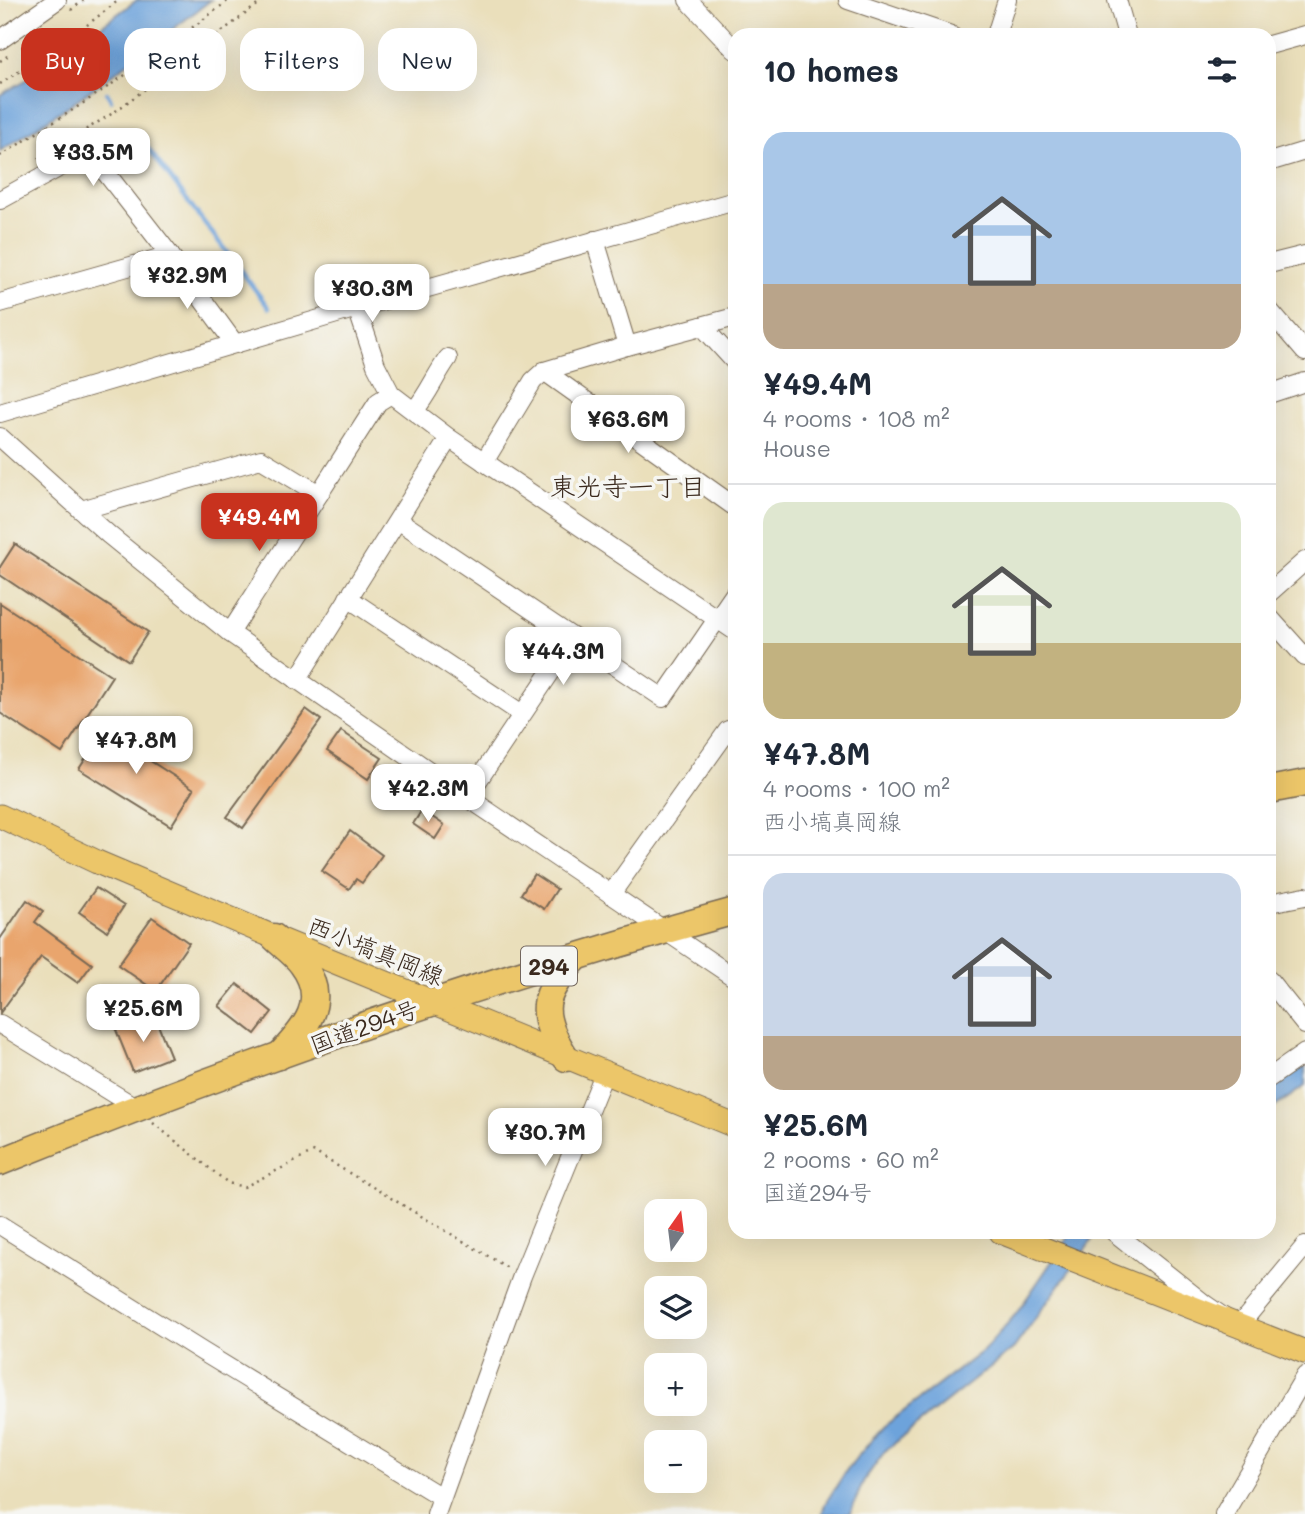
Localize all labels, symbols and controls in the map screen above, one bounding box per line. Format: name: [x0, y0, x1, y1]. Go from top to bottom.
chip: Buy: [21, 28, 110, 91]
chip: Rent: [124, 28, 226, 91]
chip: Filters: [240, 28, 364, 91]
chip: New: [378, 28, 477, 91]
text: 10 homes: [763, 50, 899, 90]
icon: filters: [1203, 51, 1241, 89]
pin: ¥33.5M: [36, 128, 150, 188]
text: ¥33.5M: [52, 136, 134, 166]
icon: home: [939, 178, 1065, 304]
pin: ¥32.9M: [130, 252, 244, 311]
text: ¥32.9M: [146, 259, 228, 289]
pin: ¥30.3M: [315, 264, 429, 324]
text: ¥30.3M: [330, 272, 414, 302]
text: ¥49.4M: [763, 363, 872, 403]
pin: ¥63.6M: [571, 396, 685, 455]
text: ¥63.6M: [587, 403, 669, 433]
text: 4 rooms · 108 m²: [763, 403, 950, 433]
text: House: [763, 433, 831, 463]
district label: 東光寺一丁目: [550, 469, 706, 503]
pin: ¥49.4M: [202, 494, 316, 553]
text: ¥49.4M: [217, 501, 301, 531]
icon: home: [939, 548, 1065, 674]
pin: ¥44.3M: [506, 628, 620, 687]
text: ¥44.3M: [521, 635, 605, 665]
pin: ¥47.8M: [79, 716, 193, 776]
text: ¥47.8M: [95, 724, 177, 754]
text: ¥47.8M: [763, 733, 871, 773]
pin: ¥42.3M: [371, 764, 485, 824]
text: ¥42.3M: [387, 772, 469, 802]
text: 4 rooms · 100 m²: [763, 773, 950, 803]
text: 西小塙真岡線: [763, 806, 901, 836]
street label: 西小塙真岡線: [303, 909, 449, 991]
icon: home: [939, 919, 1065, 1045]
road number: 294: [521, 946, 577, 986]
pin: ¥25.6M: [86, 984, 200, 1044]
text: ¥25.6M: [103, 992, 183, 1022]
street label: 国道294号: [305, 992, 423, 1060]
text: ¥25.6M: [763, 1104, 869, 1144]
pin: ¥30.7M: [488, 1108, 602, 1168]
text: ¥30.7M: [504, 1116, 586, 1146]
text: 2 rooms · 60 m²: [763, 1144, 939, 1174]
text: 国道294号: [763, 1177, 872, 1207]
north arrow: [644, 1199, 707, 1262]
map controls: [644, 1199, 707, 1493]
button: layers: [644, 1276, 707, 1339]
button: +: [644, 1353, 707, 1416]
button: −: [644, 1430, 707, 1493]

